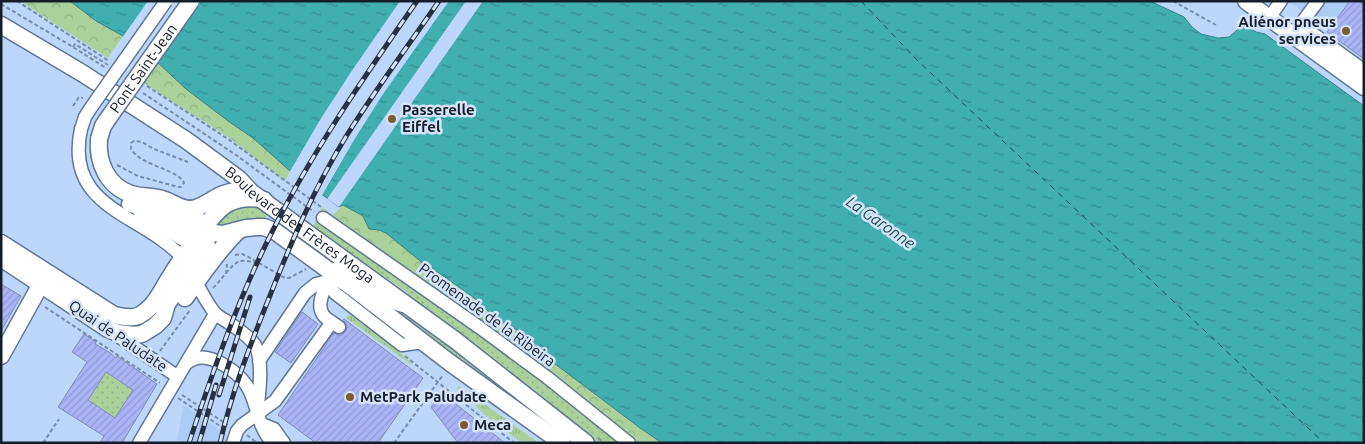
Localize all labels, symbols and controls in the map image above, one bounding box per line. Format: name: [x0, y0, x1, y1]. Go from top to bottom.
place label: Aliénor pneus services: [1238, 13, 1336, 47]
street label: Pont Saint-Jean: [106, 20, 180, 116]
marker: Aliénor pneus services: [1340, 25, 1352, 37]
place label: Passerelle Eiffel: [402, 101, 475, 135]
marker: Passerelle Eiffel: [386, 113, 398, 125]
street label: Boulevard des Frères Moga: [222, 163, 378, 287]
water label: La Garonne: [843, 192, 919, 252]
street label: Promenade de la Ribeira: [416, 259, 559, 370]
street label: Quai de Paludate: [66, 296, 171, 375]
place label: MetPark Paludate: [360, 388, 487, 405]
marker: MetPark Paludate: [344, 391, 356, 403]
place label: Meca: [474, 416, 511, 433]
marker: Meca: [458, 419, 470, 431]

